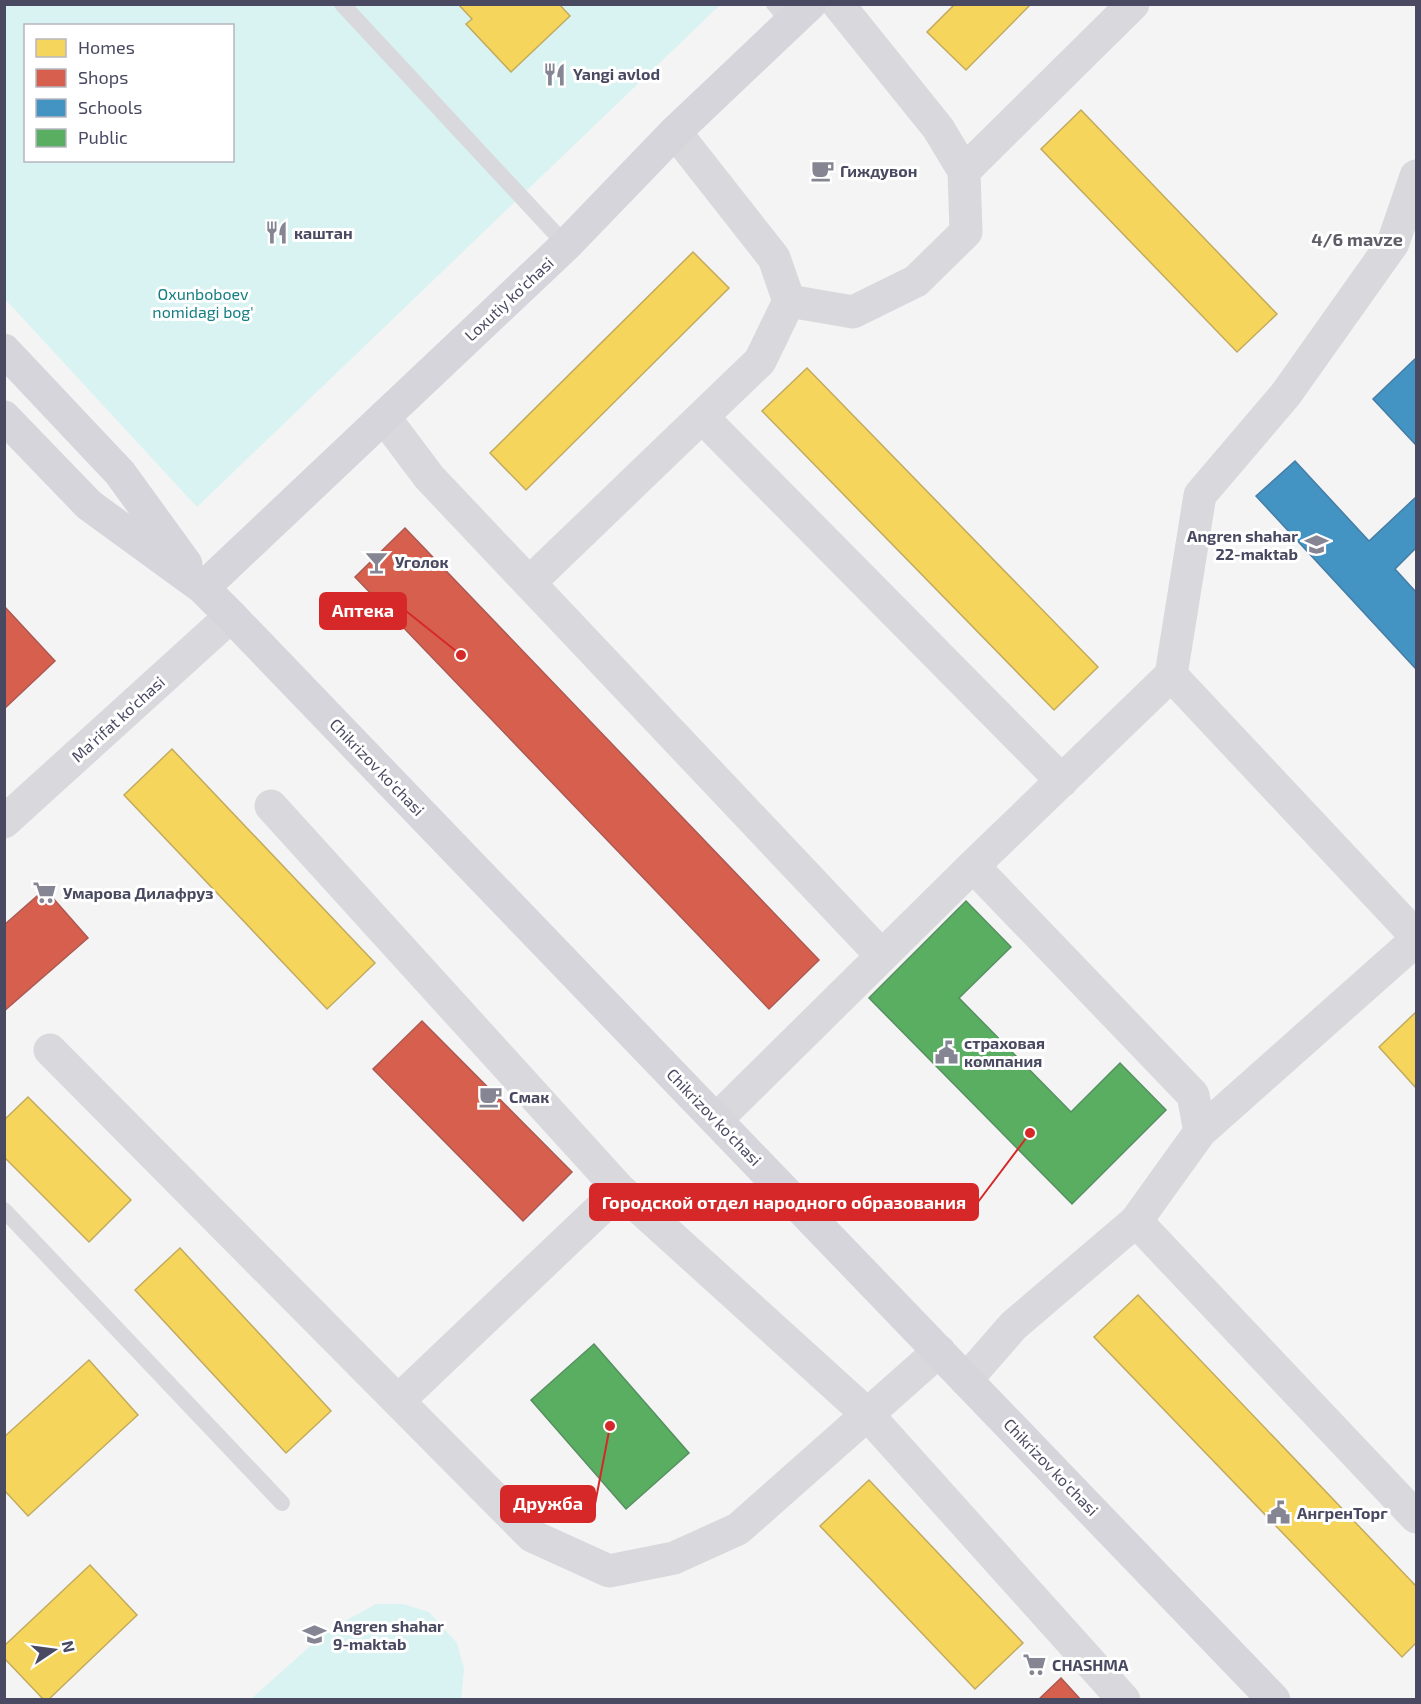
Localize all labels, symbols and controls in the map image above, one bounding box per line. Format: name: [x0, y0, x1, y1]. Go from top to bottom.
legend: [24, 24, 234, 162]
text: Homes: [78, 36, 135, 58]
restaurant icon: Yangi avlod: [542, 61, 568, 87]
place label: Yangi avlod: [573, 64, 660, 83]
text: Shops: [78, 66, 128, 88]
text: Schools: [78, 96, 142, 118]
text: Public: [78, 126, 128, 148]
cafe icon: Гиждувон: [809, 158, 835, 184]
place label: Гиждувон: [840, 161, 917, 180]
restaurant icon: каштан: [263, 220, 289, 246]
place label: каштан: [294, 223, 353, 242]
district label: 4/6 mavze: [1311, 228, 1403, 250]
street label: Loxutiy ko'chasi: [460, 253, 557, 345]
park label: Oxunboboev nomidagi bog': [152, 284, 254, 321]
place label: Angren shahar 22-maktab: [1187, 526, 1298, 563]
school or university icon: Angren shahar 22-maktab: [1303, 532, 1329, 558]
bar icon: Уголок: [364, 549, 390, 575]
place label: Уголок: [395, 552, 449, 571]
callout: Аптека: [320, 593, 406, 629]
text: Аптека: [332, 599, 394, 621]
street label: Ma'rifat ko'chasi: [67, 672, 168, 765]
street label: Chikrizov ko'chasi: [326, 714, 428, 819]
supermarket icon: Умарова Дилафруз: [32, 880, 58, 906]
place label: Умарова Дилафруз: [63, 883, 214, 902]
place label: страховая компания: [964, 1033, 1045, 1070]
public building icon: страховая компания: [933, 1039, 959, 1065]
street label: Chikrizov ko'chasi: [663, 1064, 765, 1169]
cafe icon: Смак: [478, 1084, 504, 1110]
place label: Смак: [509, 1087, 549, 1106]
callout: Городской отдел народного образования: [590, 1184, 978, 1220]
text: Городской отдел народного образования: [602, 1191, 966, 1213]
street label: Chikrizov ko'chasi: [1000, 1414, 1102, 1519]
callout: Дружба: [501, 1486, 595, 1522]
text: Дружба: [513, 1492, 583, 1514]
public building icon: АнгренТорг: [1266, 1500, 1292, 1526]
place label: АнгренТорг: [1297, 1503, 1388, 1522]
place label: Angren shahar 9-maktab: [333, 1616, 444, 1653]
north arrow: [24, 1620, 84, 1680]
school or university icon: Angren shahar 9-maktab: [302, 1622, 328, 1648]
text: N: [59, 1639, 80, 1654]
supermarket icon: CHASHMA: [1021, 1652, 1047, 1678]
place label: CHASHMA: [1052, 1655, 1129, 1674]

